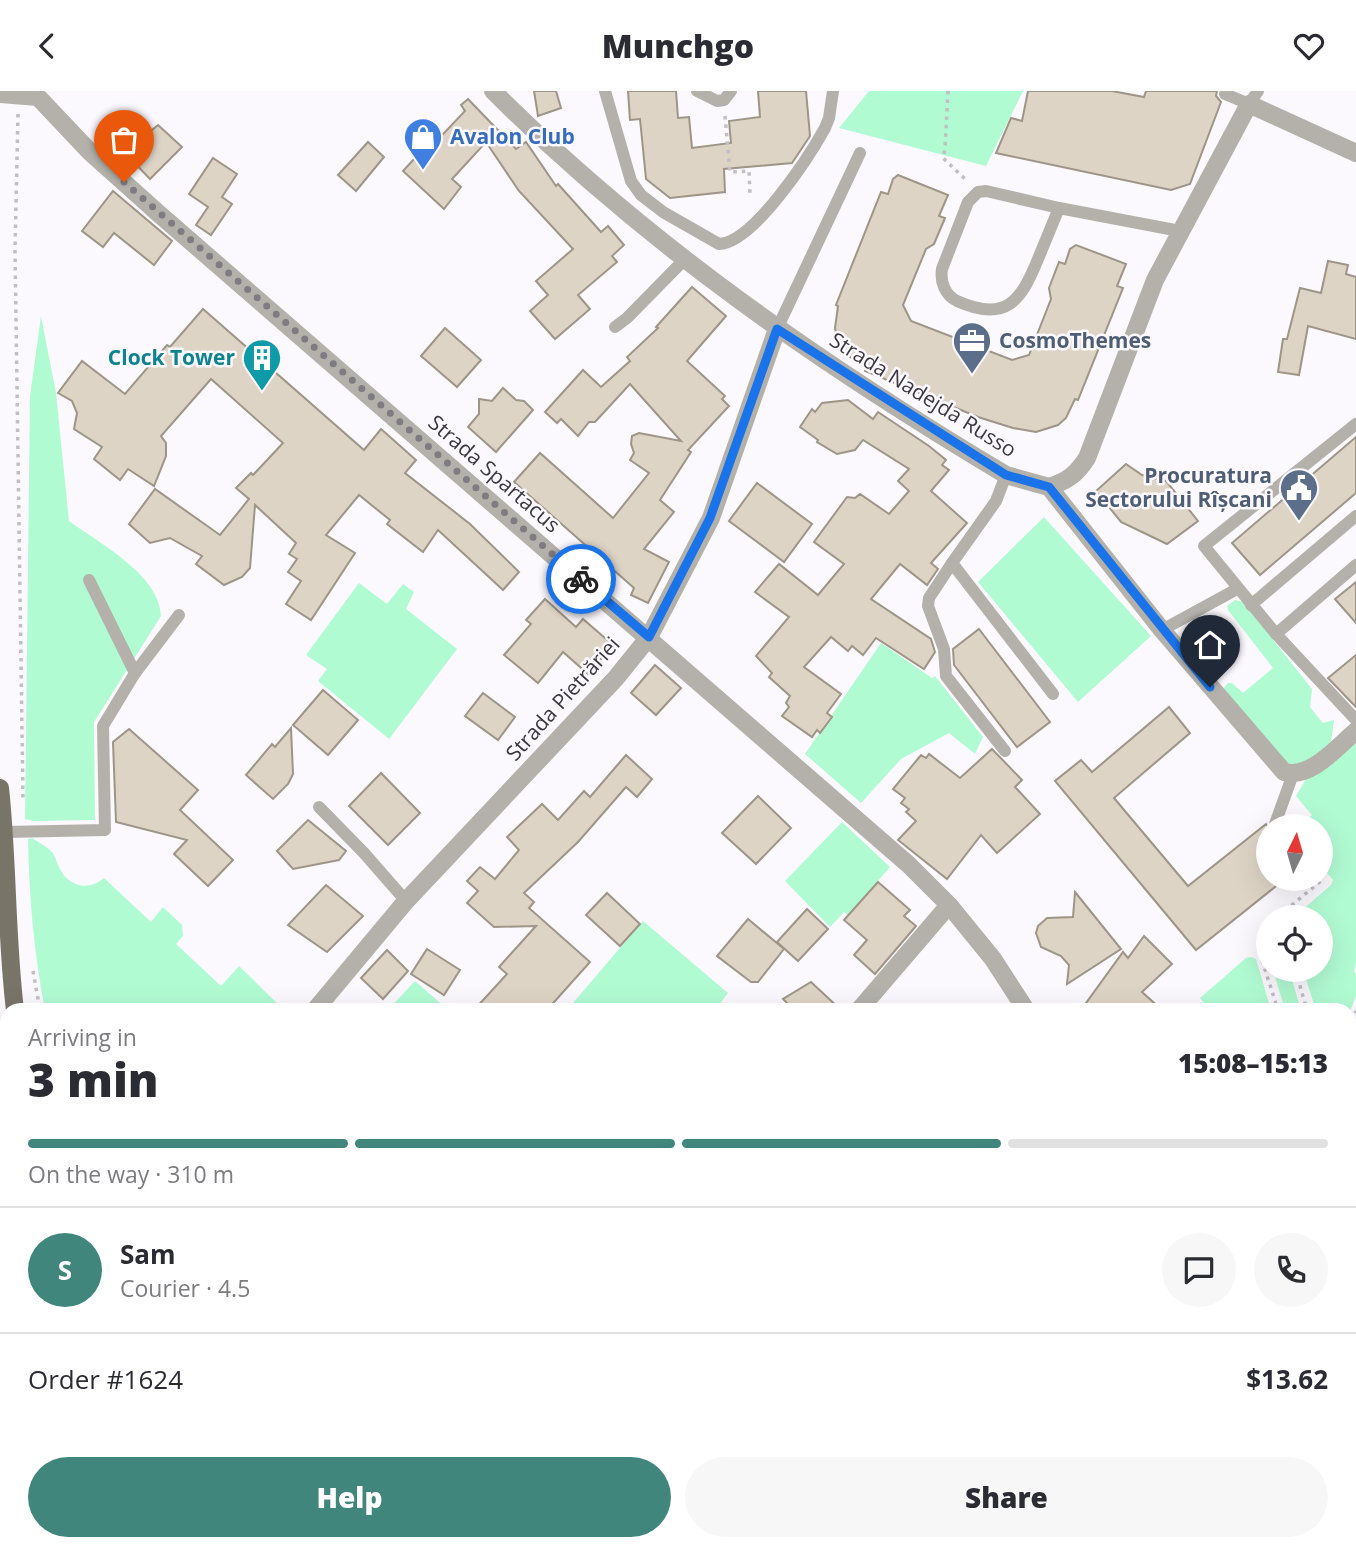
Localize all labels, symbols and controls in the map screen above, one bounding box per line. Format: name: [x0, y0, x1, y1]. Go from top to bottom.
text: Munchgo: [602, 24, 754, 67]
icon: back: [28, 27, 66, 65]
icon: heart: [1290, 27, 1328, 65]
pin: [94, 110, 154, 182]
shop icon: Avalon Club: [402, 116, 444, 171]
icon: bag: [105, 121, 143, 159]
place label: Avalon Club: [450, 122, 575, 150]
office icon: CosmoThemes: [951, 320, 993, 375]
street label: Strada Nadejda Russo: [825, 325, 1022, 463]
place label: CosmoThemes: [999, 326, 1151, 354]
building icon: Clock Tower: [241, 337, 283, 392]
place label: Clock Tower: [108, 343, 235, 371]
street label: Strada Spartacus: [423, 408, 566, 538]
place label: Procuratura Sectorului Rîșcani: [1085, 461, 1272, 513]
public building icon: Procuratura Sectorului Rîșcani: [1278, 467, 1320, 522]
courier: [546, 544, 616, 614]
icon: bike: [562, 560, 600, 598]
pin: [1180, 615, 1240, 687]
icon: home: [1191, 626, 1229, 664]
street label: Strada Pietrăriei: [499, 630, 625, 766]
north arrow: [1256, 814, 1334, 891]
map controls: [1256, 814, 1333, 982]
button: locate: [1256, 905, 1333, 982]
text: Arriving in: [28, 1021, 137, 1053]
text: 15:08–15:13: [1178, 1045, 1328, 1081]
text: 3 min: [28, 1048, 159, 1110]
text: On the way · 310 m: [28, 1158, 234, 1190]
button: chat: [1162, 1233, 1236, 1307]
button: phone: [1254, 1233, 1328, 1307]
text: Sam: [120, 1236, 176, 1272]
text: S: [58, 1252, 72, 1288]
text: Courier · 4.5: [120, 1272, 250, 1304]
text: Order #1624: [28, 1361, 183, 1397]
text: $13.62: [1246, 1361, 1328, 1397]
button: Help: [28, 1457, 671, 1537]
button: Share: [685, 1457, 1328, 1537]

